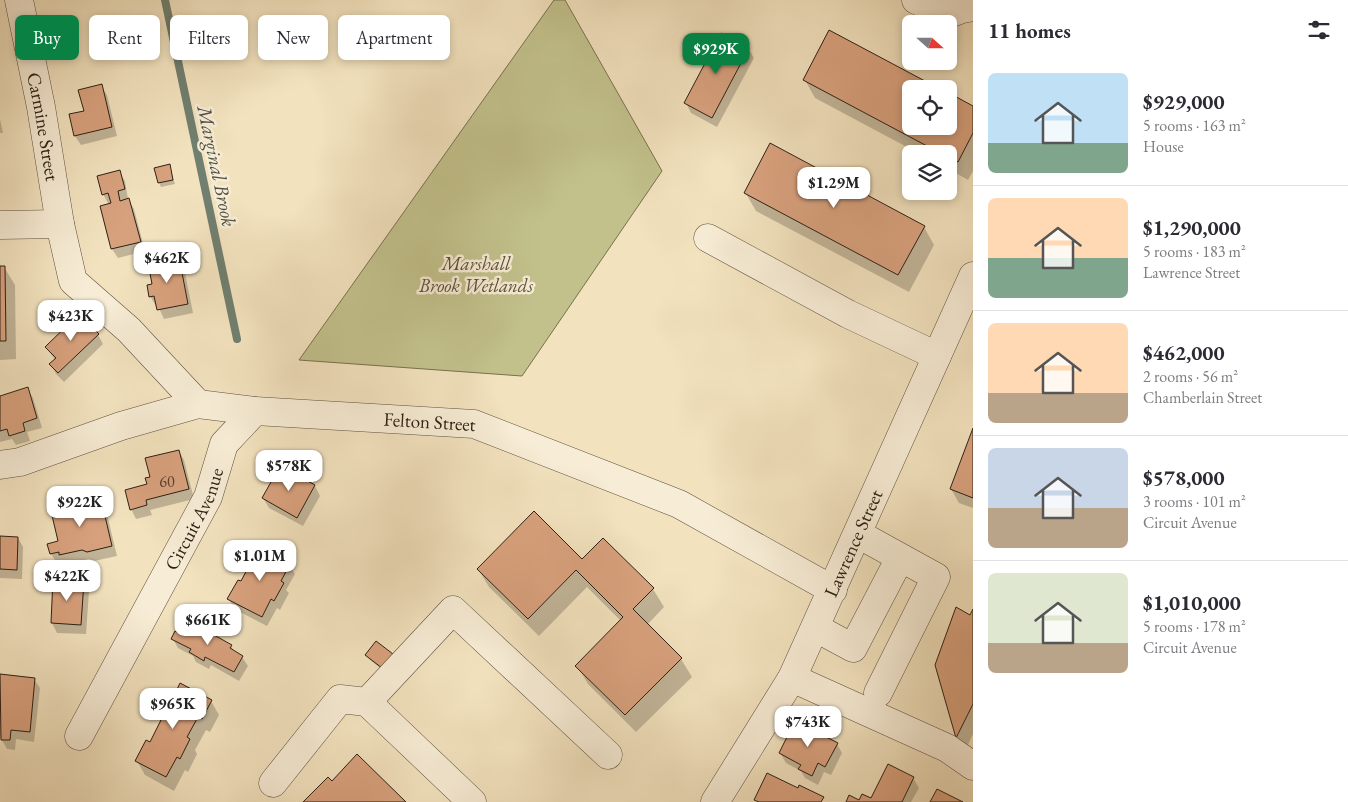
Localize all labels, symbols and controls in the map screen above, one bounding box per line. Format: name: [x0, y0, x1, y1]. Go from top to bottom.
chip: Buy: [15, 15, 79, 60]
chip: Rent: [89, 15, 160, 60]
chip: Filters: [170, 15, 248, 60]
chip: New: [258, 15, 328, 60]
chip: Apartment: [338, 15, 450, 60]
north arrow: [902, 15, 958, 70]
map controls: [902, 15, 957, 200]
icon: filters: [1305, 16, 1333, 44]
text: 11 homes: [988, 17, 1071, 44]
pin: $929K: [681, 32, 751, 75]
text: $929K: [694, 38, 738, 59]
street label: Carmine Street: [21, 70, 65, 183]
button: locate: [902, 80, 957, 135]
text: $929,000: [1143, 88, 1225, 115]
icon: home: [1028, 93, 1088, 153]
water label: Marginal Brook: [191, 102, 243, 229]
text: 5 rooms · 163 m²: [1143, 115, 1246, 136]
text: House: [1143, 136, 1184, 157]
button: layers: [902, 145, 957, 200]
pin: $1.29M: [793, 166, 875, 209]
text: $1.29M: [808, 172, 860, 193]
text: $1,290,000: [1143, 214, 1241, 241]
icon: home: [1028, 218, 1088, 278]
text: 5 rooms · 183 m²: [1143, 241, 1246, 262]
pin: $462K: [132, 242, 202, 284]
text: $462K: [145, 247, 189, 268]
park label: Marshall Brook Wetlands: [418, 251, 534, 298]
text: Lawrence Street: [1143, 262, 1240, 283]
pin: $423K: [36, 300, 106, 342]
text: $423K: [49, 305, 93, 326]
text: $462,000: [1143, 339, 1225, 366]
icon: home: [1028, 343, 1088, 403]
text: 2 rooms · 56 m²: [1143, 366, 1238, 387]
text: Chamberlain Street: [1143, 387, 1262, 408]
street label: Felton Street: [383, 407, 476, 437]
pin: $578K: [254, 450, 324, 492]
text: $578K: [267, 455, 311, 476]
text: $578,000: [1143, 464, 1225, 491]
street label: Circuit Avenue: [159, 465, 229, 575]
icon: home: [1028, 468, 1088, 528]
house number: 60: [159, 471, 175, 492]
street label: Lawrence Street: [818, 485, 888, 601]
pin: $922K: [45, 486, 115, 528]
text: $922K: [58, 491, 102, 512]
text: 3 rooms · 101 m²: [1143, 491, 1246, 512]
text: Circuit Avenue: [1143, 512, 1237, 533]
pin: $1.01M: [219, 540, 301, 582]
text: $1.01M: [234, 545, 286, 566]
pin: $422K: [32, 560, 102, 602]
text: $422K: [45, 565, 89, 586]
text: $1,010,000: [1143, 589, 1241, 616]
icon: home: [1028, 593, 1088, 653]
pin: $661K: [173, 604, 243, 646]
text: $661K: [186, 609, 230, 630]
text: 5 rooms · 178 m²: [1143, 616, 1246, 637]
text: Circuit Avenue: [1143, 637, 1237, 658]
pin: $965K: [138, 688, 208, 730]
text: $965K: [151, 693, 195, 714]
pin: $743K: [773, 706, 843, 748]
text: $743K: [786, 711, 830, 732]

